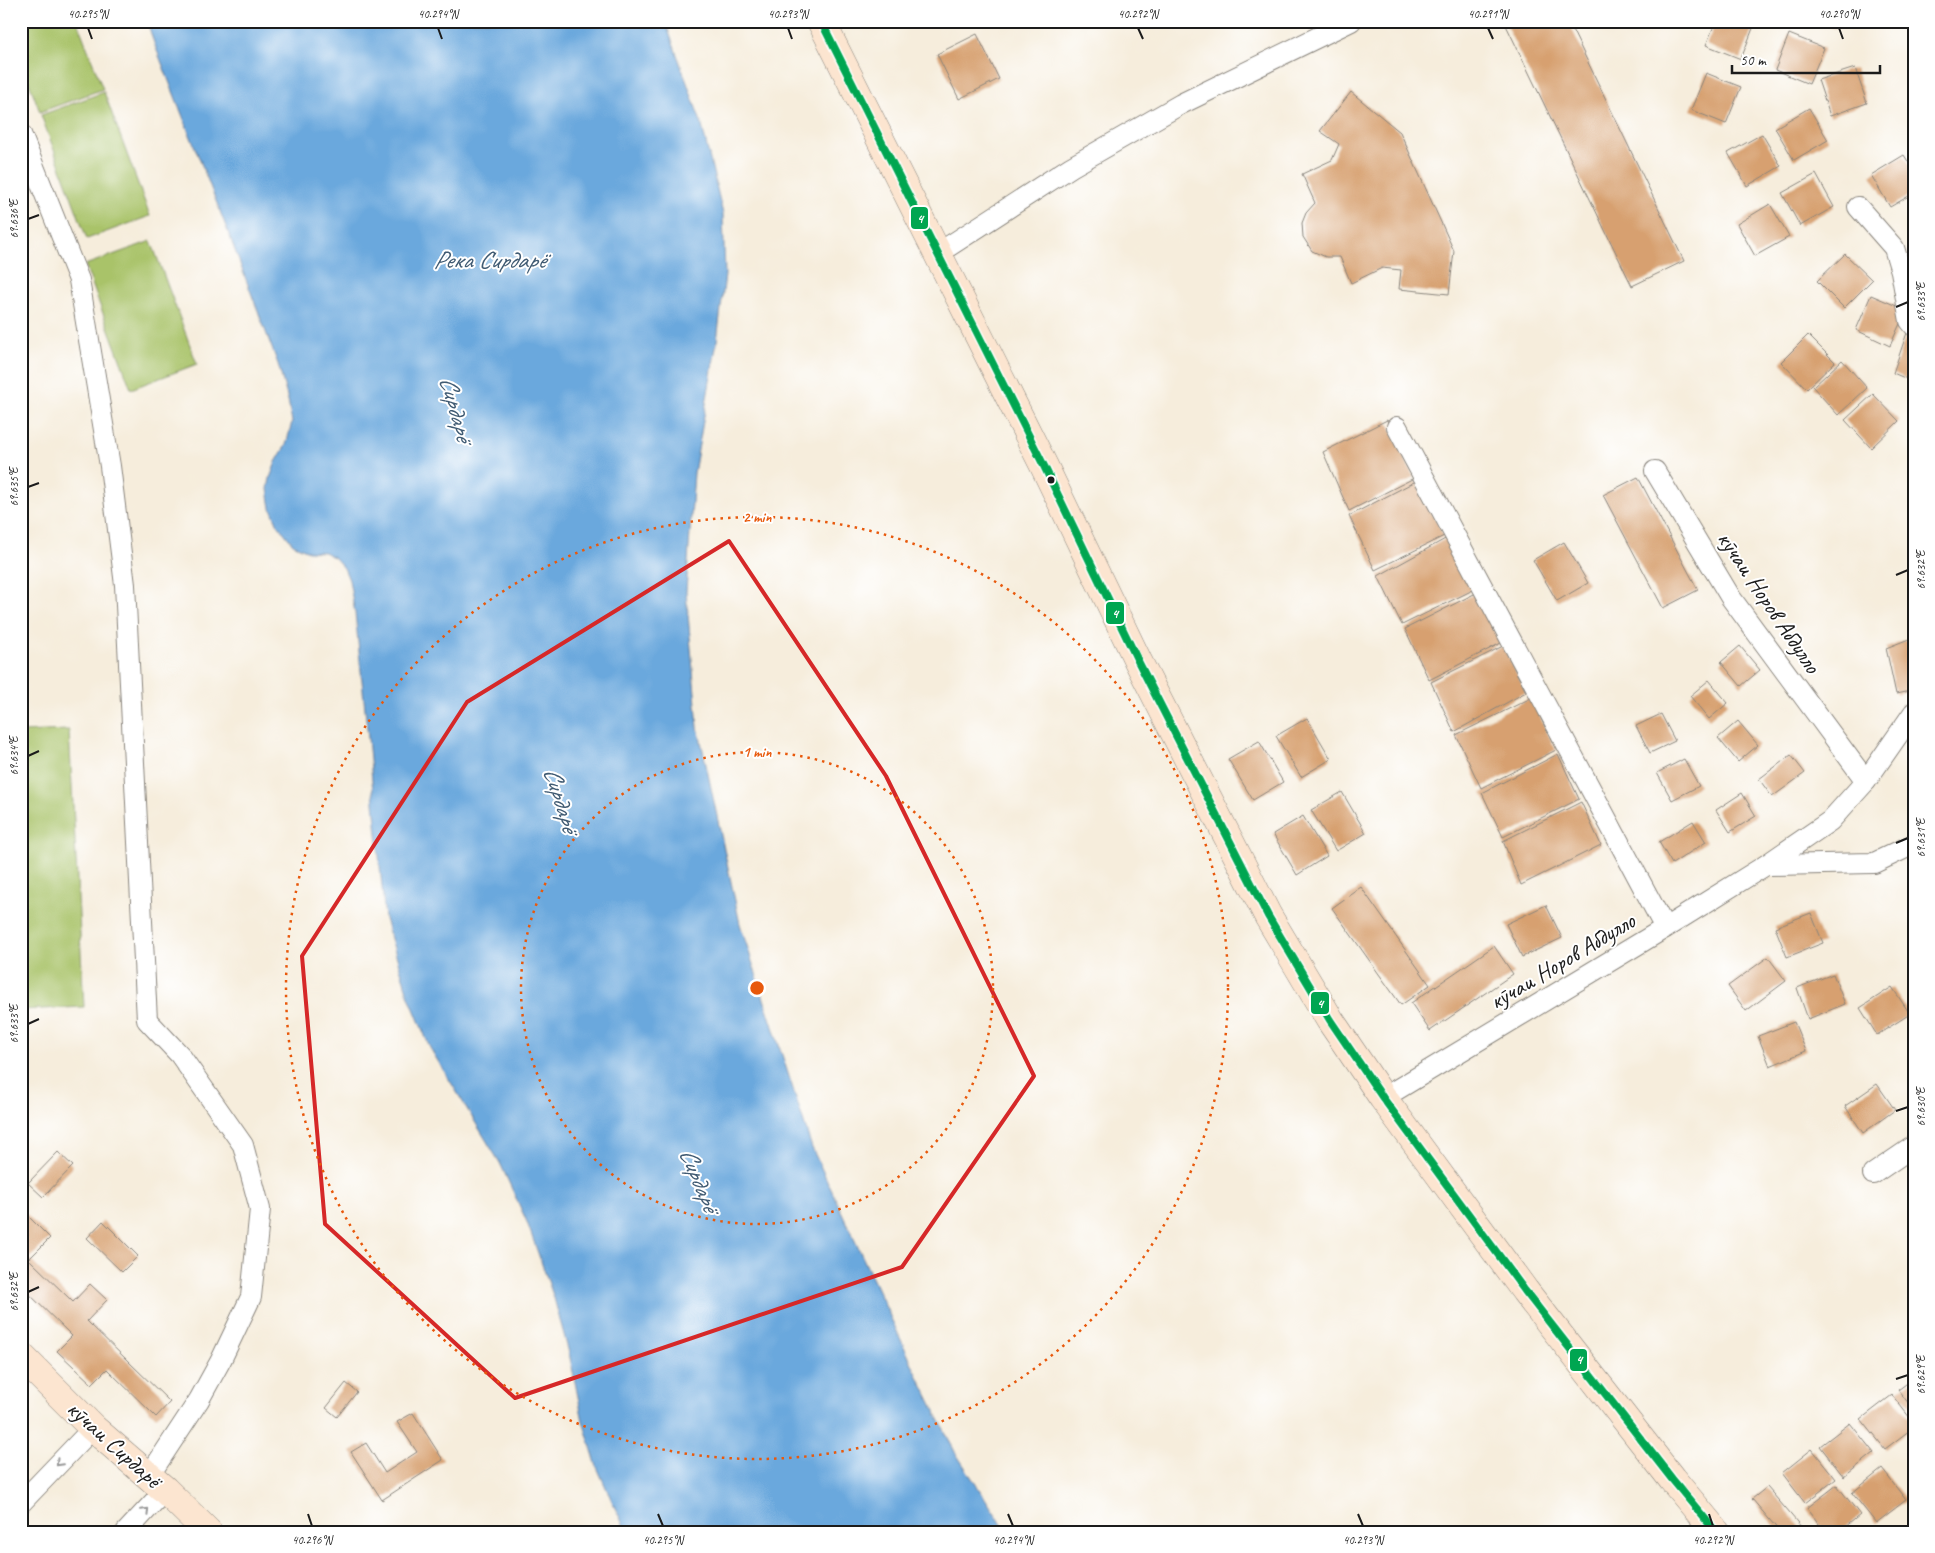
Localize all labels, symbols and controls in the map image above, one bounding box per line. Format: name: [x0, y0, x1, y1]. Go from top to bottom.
text: 40.295°N: [68, 6, 110, 22]
text: 40.294°N: [418, 6, 460, 22]
text: 40.293°N: [768, 6, 810, 22]
text: 40.292°N: [1118, 6, 1160, 22]
text: 40.291°N: [1468, 6, 1510, 22]
text: 40.290°N: [1819, 6, 1861, 22]
scale bar: [1732, 42, 1880, 74]
text: 50 m: [1740, 51, 1767, 70]
text: 69.636°E: [6, 198, 22, 239]
line badge: 4: [910, 206, 929, 230]
text: 4: [917, 210, 925, 227]
water label: Река Сирдарё: [433, 244, 552, 276]
text: 69.633°E: [1913, 281, 1929, 322]
water label: Сирдарё: [432, 372, 482, 451]
text: 69.635°E: [6, 466, 22, 507]
unlabelled marker: [1046, 475, 1056, 485]
text: 2 min: [743, 508, 772, 527]
street label: кӯчаи Норов Абдулло: [1710, 525, 1828, 680]
text: 69.632°E: [1913, 549, 1929, 590]
line badge: 4: [1105, 601, 1125, 625]
text: 4: [1112, 605, 1120, 622]
text: 69.634°E: [6, 735, 22, 776]
text: 1 min: [743, 743, 772, 762]
water label: Сирдарё: [536, 763, 588, 842]
text: 69.631°E: [1913, 817, 1929, 858]
street label: кӯчаи Норов Абдулло: [1484, 905, 1642, 1016]
centre of rings: [748, 979, 766, 997]
line badge: 4: [1310, 991, 1330, 1015]
text: 4: [1317, 995, 1325, 1012]
text: 69.633°E: [6, 1003, 22, 1044]
text: 69.630°E: [1913, 1086, 1929, 1127]
water label: Сирдарё: [672, 1143, 729, 1222]
text: 69.632°E: [6, 1271, 22, 1312]
line badge: 4: [1569, 1348, 1588, 1372]
text: 4: [1576, 1351, 1584, 1368]
text: 69.629°E: [1913, 1354, 1929, 1395]
street label: кӯчаи Сирдарё: [61, 1394, 170, 1496]
one-way arrow: [56, 1457, 65, 1466]
one-way arrow: [140, 1508, 149, 1517]
text: 40.296°N: [292, 1532, 334, 1548]
text: 40.295°N: [643, 1532, 685, 1548]
text: 40.294°N: [993, 1532, 1035, 1548]
text: 40.293°N: [1343, 1532, 1385, 1548]
text: 40.292°N: [1693, 1532, 1735, 1548]

